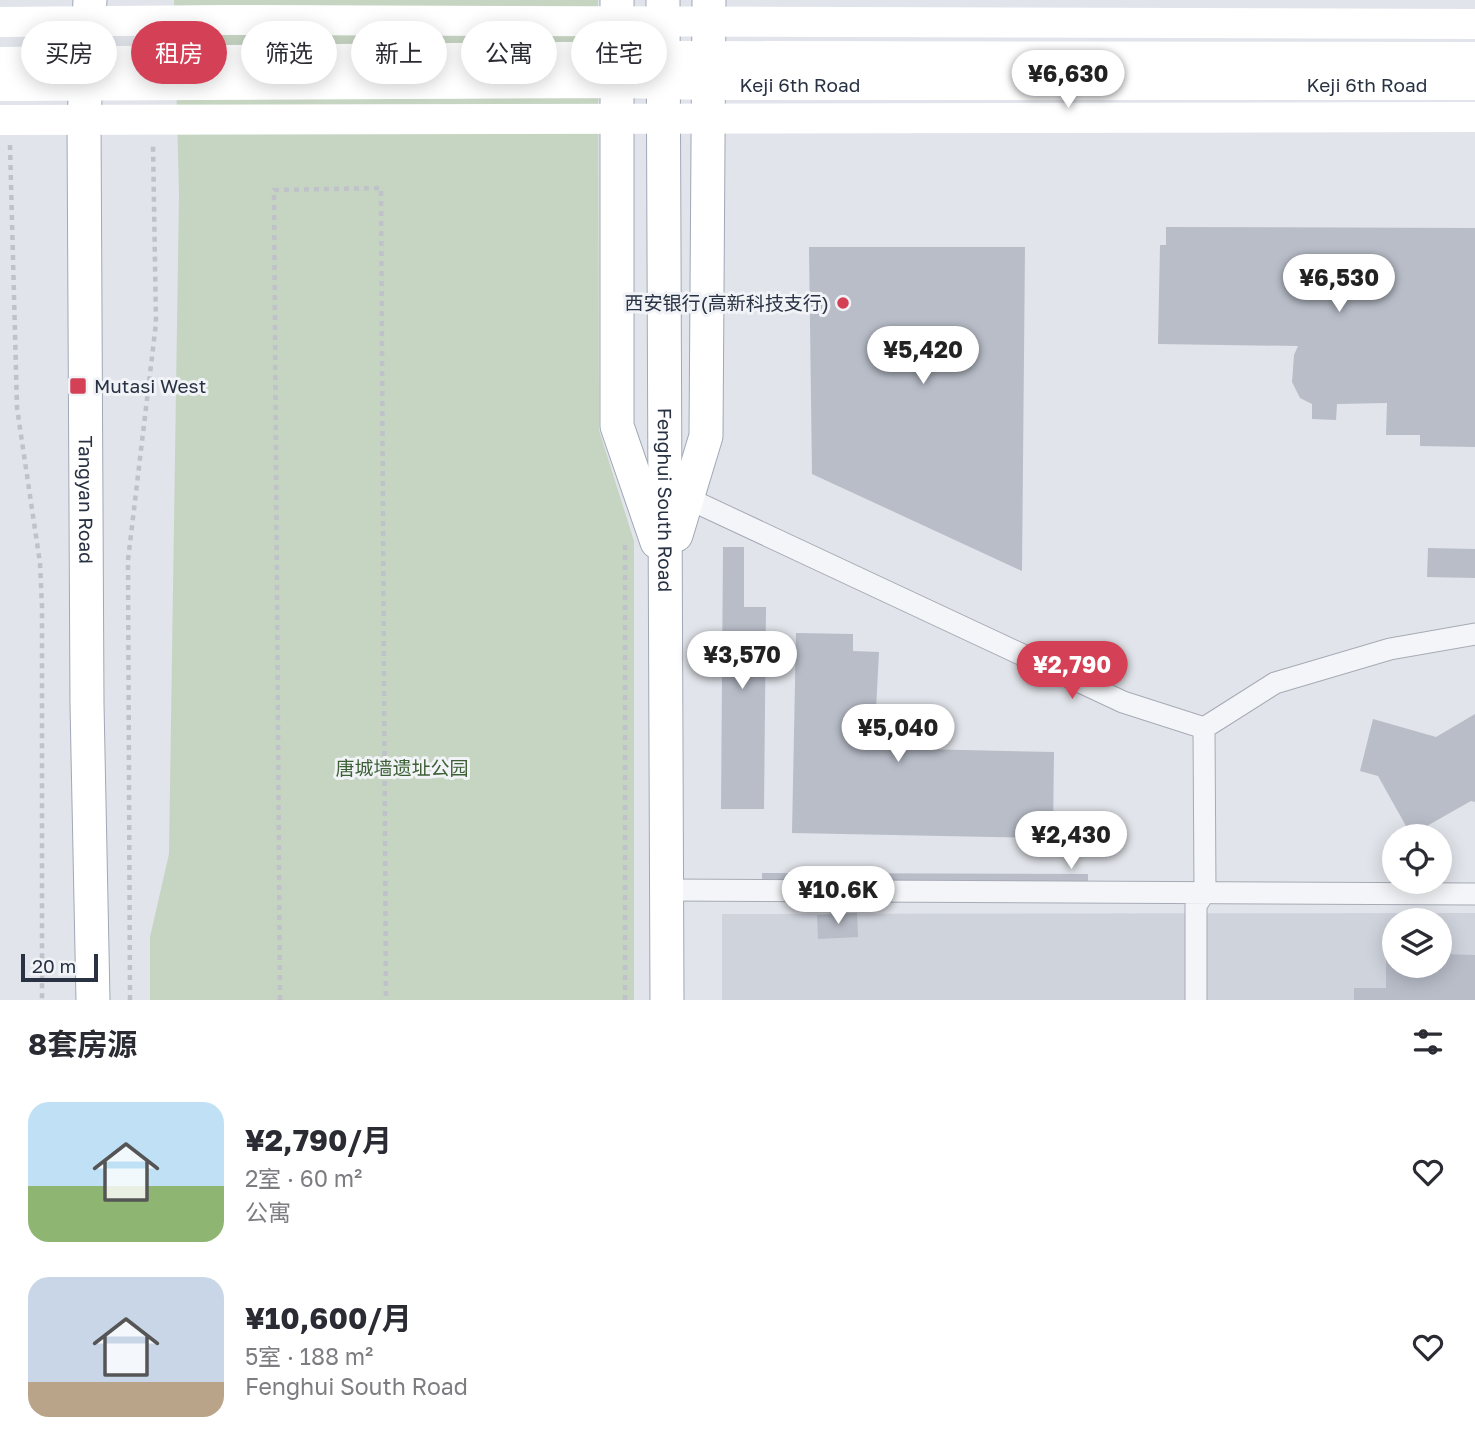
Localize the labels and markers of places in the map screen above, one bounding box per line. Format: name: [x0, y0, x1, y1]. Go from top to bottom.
pin: ¥6,630: [1011, 50, 1125, 110]
pin: ¥6,530: [1282, 254, 1396, 314]
place label: 西安银行(高新科技支行): [625, 291, 829, 314]
marker: 西安银行(高新科技支行): [835, 295, 851, 311]
pin: ¥5,420: [866, 326, 980, 386]
place label: Mutasi West: [94, 374, 206, 397]
marker: Mutasi West: [68, 376, 88, 396]
pin: ¥3,570: [685, 632, 799, 691]
pin: ¥2,790: [1015, 642, 1129, 701]
pin: ¥5,040: [841, 704, 955, 764]
pin: ¥2,430: [1014, 812, 1128, 871]
pin: ¥10.6K: [781, 866, 895, 926]

